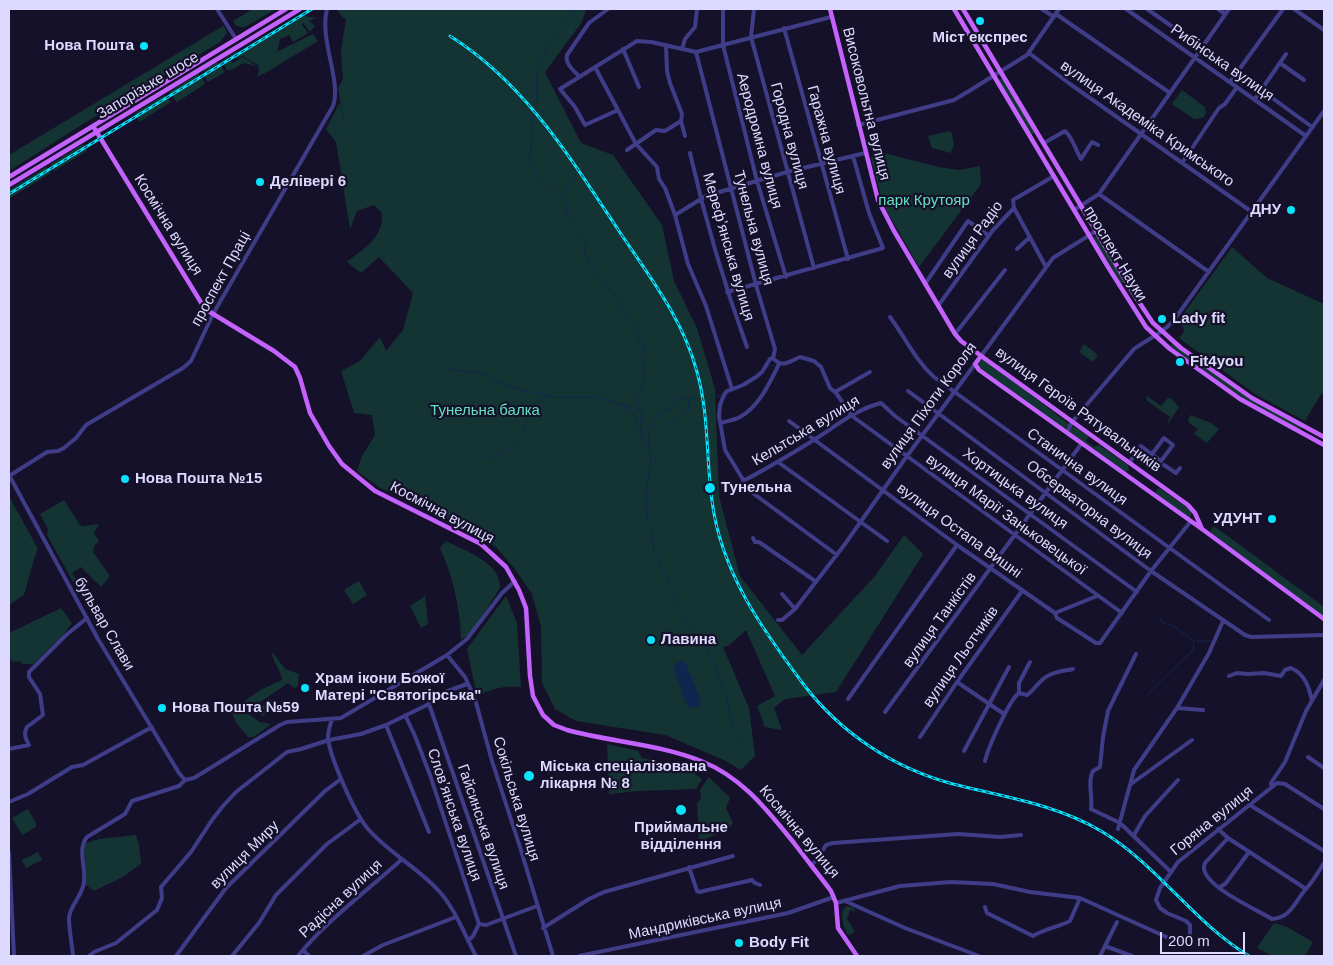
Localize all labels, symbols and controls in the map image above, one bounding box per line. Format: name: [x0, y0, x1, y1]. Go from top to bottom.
marker: Міст експрес: [974, 15, 986, 27]
street label: Рибінська вулиця: [1167, 21, 1277, 105]
street label: Високовольтна вулиця: [838, 26, 894, 182]
place label: Міст експрес: [932, 29, 1028, 47]
place label: Нова Пошта: [44, 37, 134, 55]
marker: Нова Пошта: [138, 40, 150, 52]
street label: Запорізьке шосе: [94, 48, 202, 124]
street label: вулиця Академіка Кримського: [1057, 57, 1237, 191]
street label: Аеродромна вулиця: [732, 71, 786, 211]
street label: Городна вулиця: [766, 81, 812, 191]
street label: Гаражна вулиця: [803, 84, 849, 196]
street label: Тунельна вулиця: [729, 169, 777, 287]
street label: Космічна вулиця: [130, 171, 206, 279]
street label: Мерефʼянська вулиця: [698, 171, 758, 323]
place label: Делівері 6: [270, 173, 346, 191]
marker: Делівері 6: [254, 176, 266, 188]
park label: парк Крутояр: [878, 192, 970, 210]
street label: вулиця Радіо: [939, 198, 1007, 282]
place label: ДНУ: [1250, 201, 1281, 219]
street label: проспект Науки: [1079, 203, 1151, 305]
marker: ДНУ: [1285, 204, 1297, 216]
street label: проспект Праці: [187, 228, 255, 330]
place label: Lady fit: [1172, 310, 1225, 328]
marker: Lady fit: [1156, 313, 1168, 325]
street label: вулиця Піхоти Короля: [877, 339, 981, 473]
street label: вулиця Героїв Рятувальників: [992, 344, 1164, 476]
place label: Fit4you: [1190, 353, 1243, 371]
marker: Fit4you: [1174, 356, 1186, 368]
street label: Кельтська вулиця: [749, 392, 863, 470]
park label: Тунельна балка: [430, 402, 540, 420]
street label: Станична вулиця: [1023, 425, 1131, 509]
street label: Хортицька вулиця: [959, 445, 1071, 533]
street label: вулиця Марії Заньковецької: [922, 451, 1090, 579]
street label: Обсерваторна вулиця: [1023, 457, 1155, 563]
place label: Нова Пошта №15: [135, 470, 262, 488]
marker: Нова Пошта №15: [119, 473, 131, 485]
street label: Космічна вулиця: [387, 478, 497, 548]
place label: Тунельна: [721, 479, 791, 497]
street label: вулиця Остапа Вишні: [893, 480, 1025, 582]
marker: Тунельна: [703, 481, 717, 495]
place label: УДУНТ: [1213, 510, 1262, 528]
marker: УДУНТ: [1266, 513, 1278, 525]
street label: вулиця Танкістів: [899, 569, 981, 671]
street label: бульвар Слави: [70, 574, 138, 674]
street label: вулиця Льотчиків: [919, 603, 1003, 711]
place label: Лавина: [661, 631, 716, 649]
marker: Лавина: [645, 634, 657, 646]
place label: Храм ікони Божої Матері "Святогірська": [315, 670, 481, 705]
marker: Храм ікони Божої Матері "Святогірська": [299, 682, 311, 694]
place label: Нова Пошта №59: [172, 699, 299, 717]
marker: Нова Пошта №59: [156, 702, 168, 714]
street label: Сокільська вулиця: [489, 735, 543, 863]
street label: Словʼянська вулиця: [423, 746, 485, 884]
place label: Міська спеціалізована лікарня № 8: [540, 758, 706, 793]
street label: Гайсинська вулиця: [453, 762, 513, 892]
marker: Міська спеціалізована лікарня № 8: [522, 769, 536, 783]
street label: Космічна вулиця: [755, 782, 843, 882]
street label: Горяна вулиця: [1167, 782, 1257, 860]
marker: Приймальне відділення: [674, 803, 688, 817]
street label: вулиця Миру: [207, 817, 283, 893]
place label: Приймальне відділення: [634, 819, 728, 854]
street label: Радісна вулиця: [296, 856, 386, 942]
street label: Мандриківська вулиця: [627, 894, 783, 944]
scale bar: [1163, 922, 1248, 954]
text: 200 m: [1168, 932, 1210, 949]
place label: Body Fit: [749, 934, 809, 952]
marker: Body Fit: [733, 937, 745, 949]

